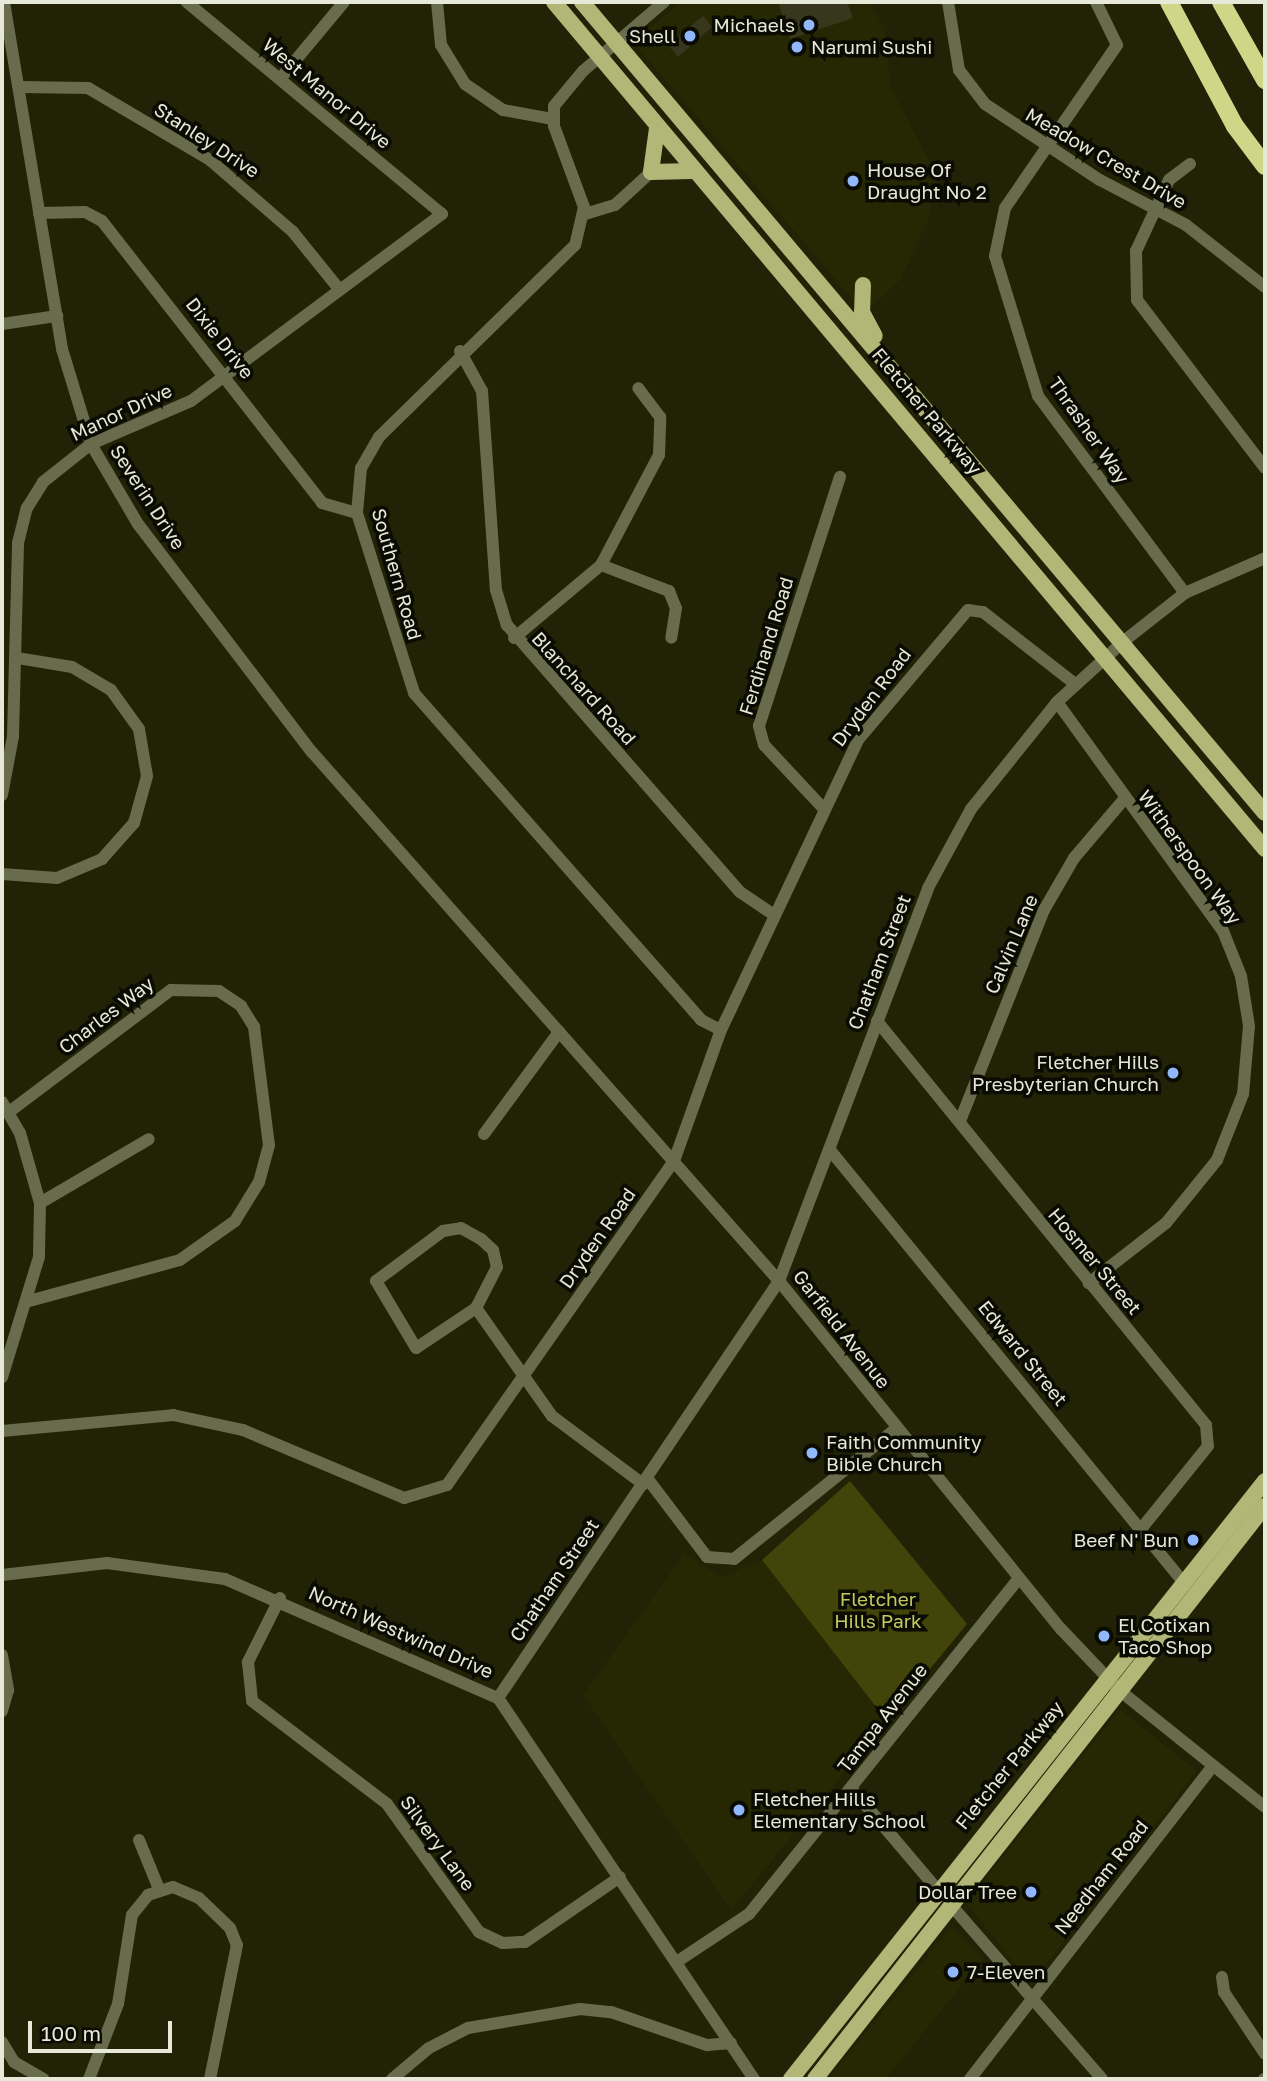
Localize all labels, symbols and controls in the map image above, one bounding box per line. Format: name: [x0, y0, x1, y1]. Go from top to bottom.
place label: Michaels: [714, 14, 795, 36]
marker: Michaels: [801, 17, 817, 33]
place label: Shell: [629, 25, 676, 47]
marker: Shell: [682, 28, 698, 44]
street label: West Manor Drive: [258, 33, 396, 153]
place label: Narumi Sushi: [811, 36, 932, 58]
marker: Narumi Sushi: [789, 39, 805, 55]
street label: Stanley Drive: [150, 98, 264, 182]
street label: Meadow Crest Drive: [1022, 103, 1190, 213]
place label: House Of Draught No 2: [867, 159, 987, 203]
marker: House Of Draught No 2: [845, 173, 861, 189]
street label: Dixie Drive: [181, 293, 259, 383]
street label: Fletcher Parkway: [867, 343, 987, 479]
street label: Thrasher Way: [1044, 372, 1134, 488]
street label: Manor Drive: [67, 379, 175, 445]
street label: Severin Drive: [106, 440, 190, 554]
street label: Southern Road: [367, 506, 427, 642]
street label: Ferdinand Road: [734, 574, 798, 718]
street label: Blanchard Road: [527, 627, 641, 749]
street label: Dryden Road: [827, 643, 915, 751]
street label: Witherspoon Way: [1134, 785, 1246, 929]
street label: Chatham Street: [843, 891, 915, 1033]
street label: Calvin Lane: [980, 891, 1042, 997]
street label: Charles Way: [54, 972, 158, 1058]
place label: Fletcher Hills Presbyterian Church: [972, 1051, 1159, 1095]
marker: Fletcher Hills Presbyterian Church: [1165, 1065, 1181, 1081]
street label: Dryden Road: [554, 1183, 640, 1293]
street label: Hosmer Street: [1044, 1203, 1146, 1319]
street label: Garfield Avenue: [789, 1265, 895, 1393]
street label: Edward Street: [974, 1296, 1072, 1410]
place label: Faith Community Bible Church: [826, 1431, 982, 1475]
marker: Faith Community Bible Church: [804, 1445, 820, 1461]
street label: Chatham Street: [505, 1514, 603, 1646]
place label: Beef N' Bun: [1073, 1529, 1179, 1551]
marker: Beef N' Bun: [1185, 1532, 1201, 1548]
street label: North Westwind Drive: [305, 1581, 497, 1683]
park label: Fletcher Hills Park: [834, 1588, 922, 1632]
place label: El Cotixan Taco Shop: [1118, 1614, 1212, 1658]
marker: El Cotixan Taco Shop: [1096, 1628, 1112, 1644]
street label: Tampa Avenue: [832, 1659, 932, 1777]
street label: Fletcher Parkway: [950, 1696, 1068, 1834]
place label: Fletcher Hills Elementary School: [753, 1788, 926, 1832]
street label: Silvery Lane: [396, 1791, 480, 1895]
marker: Fletcher Hills Elementary School: [731, 1802, 747, 1818]
street label: Needham Road: [1049, 1815, 1153, 1939]
place label: Dollar Tree: [918, 1881, 1017, 1903]
marker: Dollar Tree: [1023, 1884, 1039, 1900]
place label: 7-Eleven: [967, 1961, 1045, 1983]
marker: 7-Eleven: [945, 1964, 961, 1980]
scale bar: [32, 2008, 175, 2052]
text: 100 m: [41, 2020, 101, 2046]

